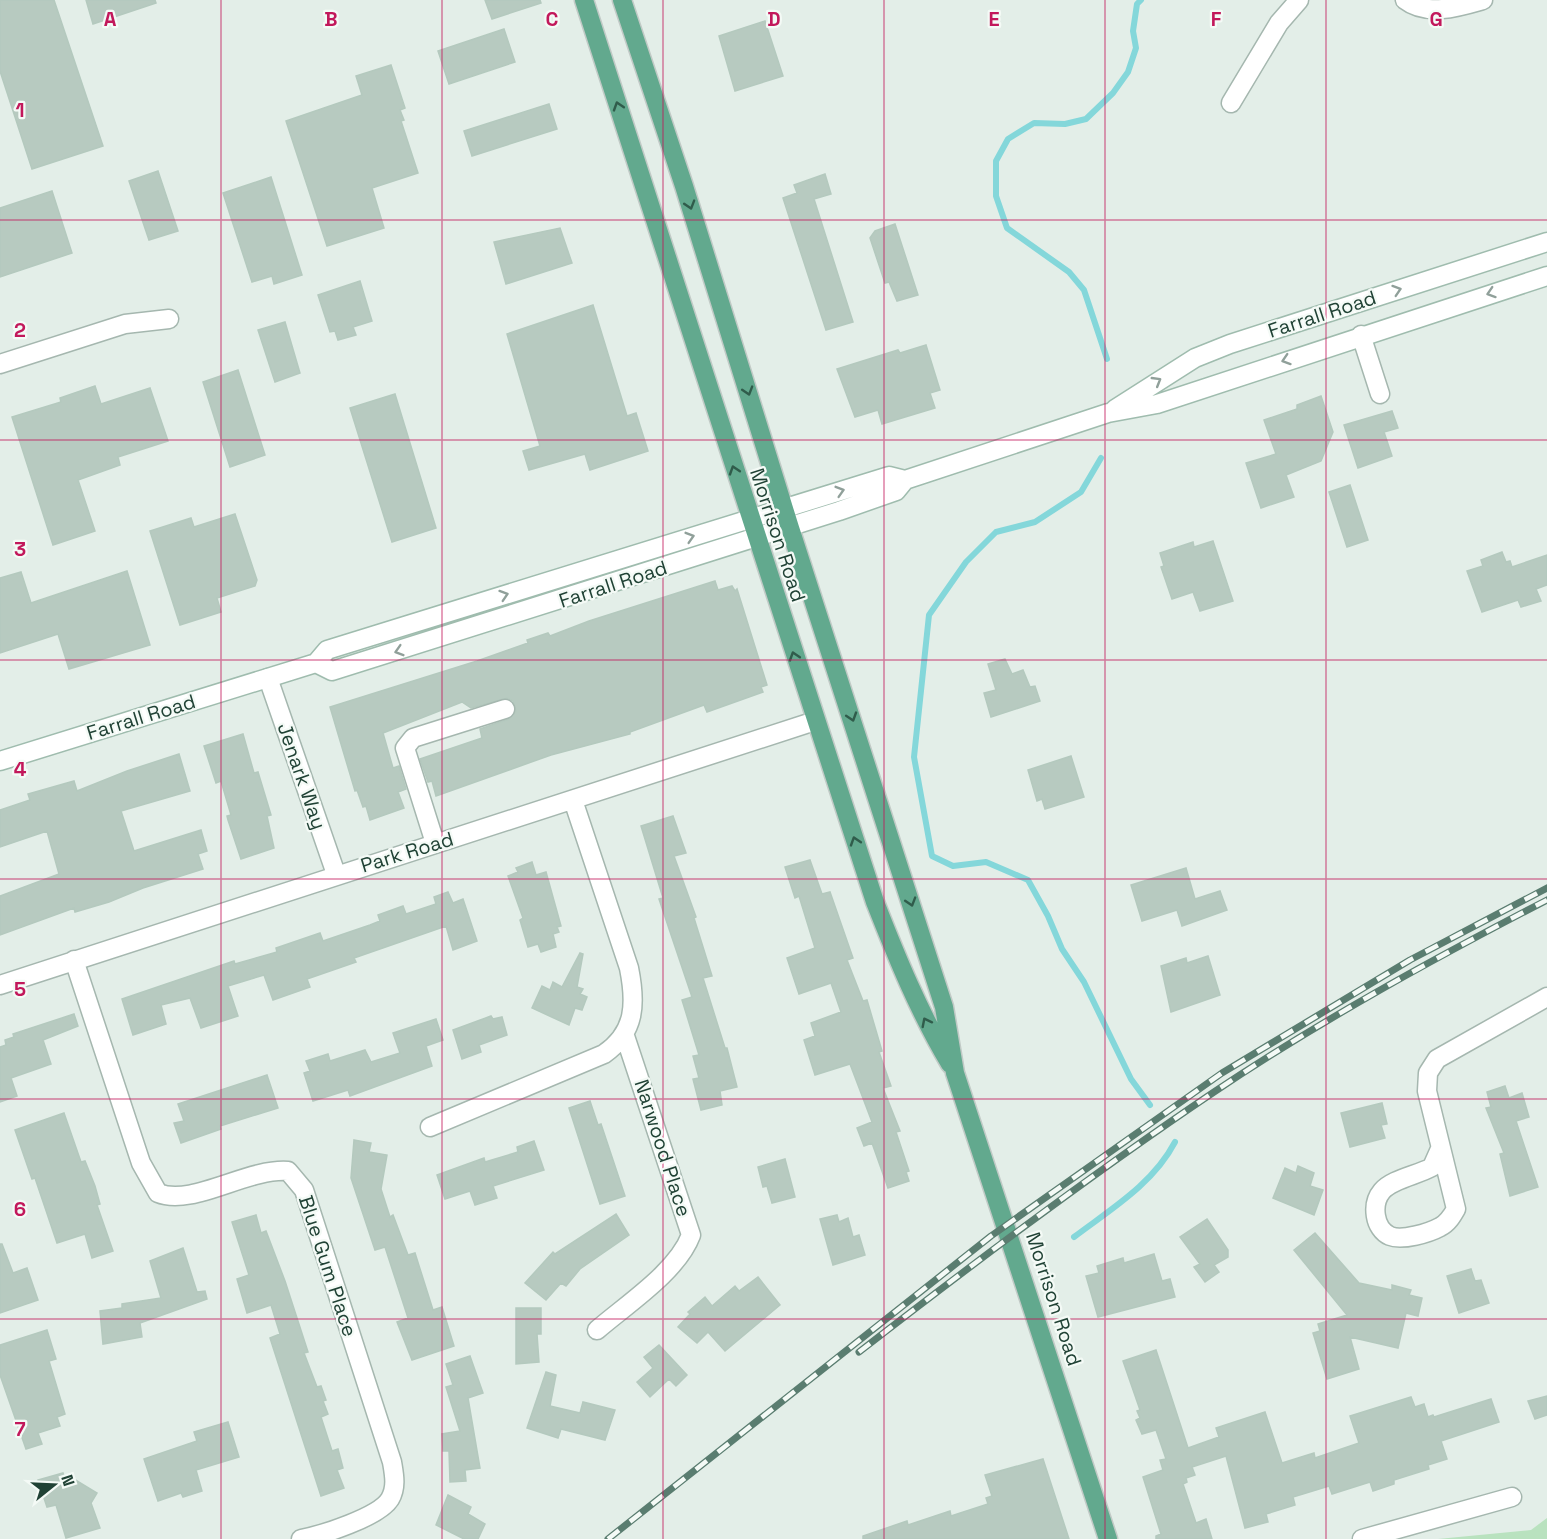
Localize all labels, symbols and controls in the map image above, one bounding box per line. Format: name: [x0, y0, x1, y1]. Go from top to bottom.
text: A: [104, 6, 117, 32]
text: B: [324, 6, 338, 32]
text: C: [546, 6, 559, 32]
text: D: [767, 6, 781, 32]
text: E: [988, 6, 1000, 32]
text: F: [1211, 6, 1222, 32]
text: G: [1429, 6, 1443, 32]
text: 1: [15, 97, 25, 123]
one-way arrow: [613, 101, 625, 112]
one-way arrow: [683, 199, 695, 210]
street label: Farrall Road: [1265, 284, 1379, 344]
one-way arrow: [1391, 285, 1402, 297]
one-way arrow: [1486, 286, 1497, 299]
text: 2: [14, 317, 26, 343]
one-way arrow: [1281, 353, 1292, 365]
one-way arrow: [1151, 376, 1161, 388]
one-way arrow: [740, 385, 753, 396]
one-way arrow: [729, 465, 741, 476]
street label: Morrison Road: [744, 465, 812, 605]
one-way arrow: [834, 486, 845, 498]
one-way arrow: [684, 532, 695, 544]
text: 3: [14, 536, 26, 562]
street label: Farrall Road: [556, 554, 670, 614]
one-way arrow: [498, 590, 509, 602]
one-way arrow: [394, 643, 405, 656]
one-way arrow: [788, 651, 801, 662]
street label: Farrall Road: [83, 688, 199, 746]
one-way arrow: [845, 711, 857, 722]
street label: Jenark Way: [272, 719, 332, 833]
text: 4: [14, 756, 27, 782]
street label: Park Road: [357, 826, 457, 878]
one-way arrow: [849, 836, 862, 847]
one-way arrow: [904, 896, 916, 907]
text: 5: [14, 976, 26, 1002]
one-way arrow: [922, 1018, 933, 1029]
street label: Narwood Place: [629, 1076, 697, 1220]
street label: Blue Gum Place: [293, 1192, 363, 1340]
text: 6: [14, 1196, 26, 1222]
street label: Morrison Road: [1020, 1229, 1088, 1369]
text: 7: [14, 1416, 26, 1442]
north arrow: [24, 1455, 84, 1515]
text: N: [56, 1472, 79, 1489]

